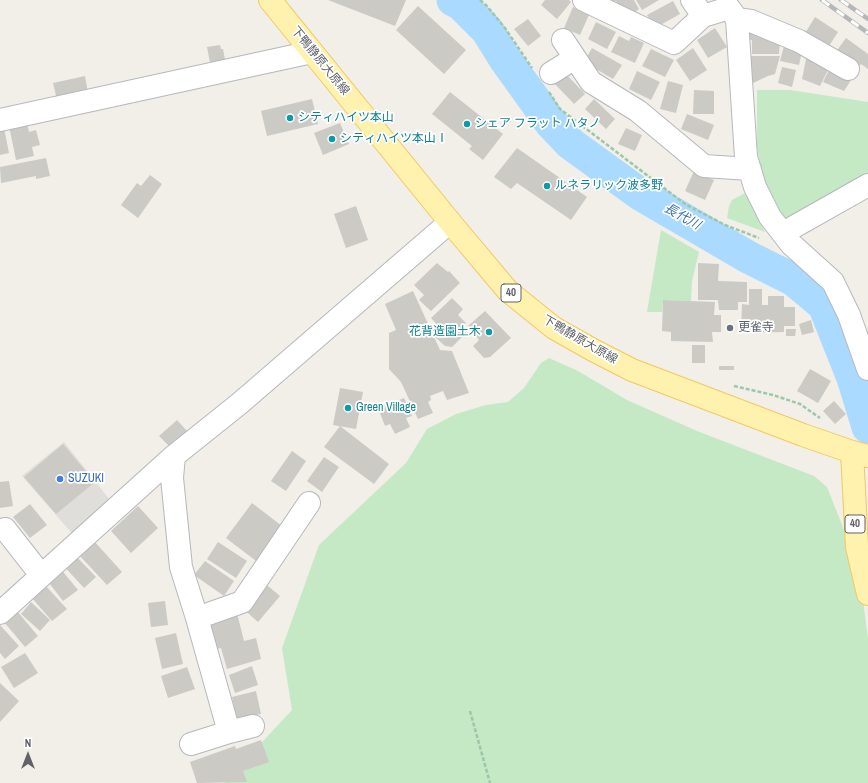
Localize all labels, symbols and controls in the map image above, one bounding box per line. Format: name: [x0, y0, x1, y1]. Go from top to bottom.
street label: 下鴨静原大原線: [288, 24, 352, 98]
place label: シティハイツ本山: [298, 111, 394, 125]
marker: シティハイツ本山: [285, 113, 295, 123]
place label: シェア フラット ハタノ: [475, 117, 600, 131]
marker: シェア フラット ハタノ: [462, 119, 472, 129]
place label: シティハイツ本山Ⅰ: [340, 132, 448, 146]
marker: シティハイツ本山Ⅰ: [327, 134, 337, 144]
place label: ルネラリック波多野: [555, 179, 663, 193]
marker: ルネラリック波多野: [542, 181, 552, 191]
water label: 長代川: [661, 201, 703, 233]
road number: 40: [501, 284, 521, 302]
street label: 下鴨静原大原線: [540, 313, 620, 367]
place label: 更雀寺: [738, 321, 774, 335]
marker: 更雀寺: [725, 323, 735, 333]
place label: 花背造園土木: [409, 325, 481, 339]
marker: 花背造園土木: [484, 327, 494, 337]
place label: Green Village: [356, 401, 416, 415]
marker: Green Village: [343, 403, 353, 413]
place label: SUZUKI: [68, 472, 104, 486]
marker: SUZUKI: [55, 474, 65, 484]
road number: 40: [845, 515, 865, 533]
north arrow: [8, 735, 48, 775]
text: N: [25, 736, 31, 750]

